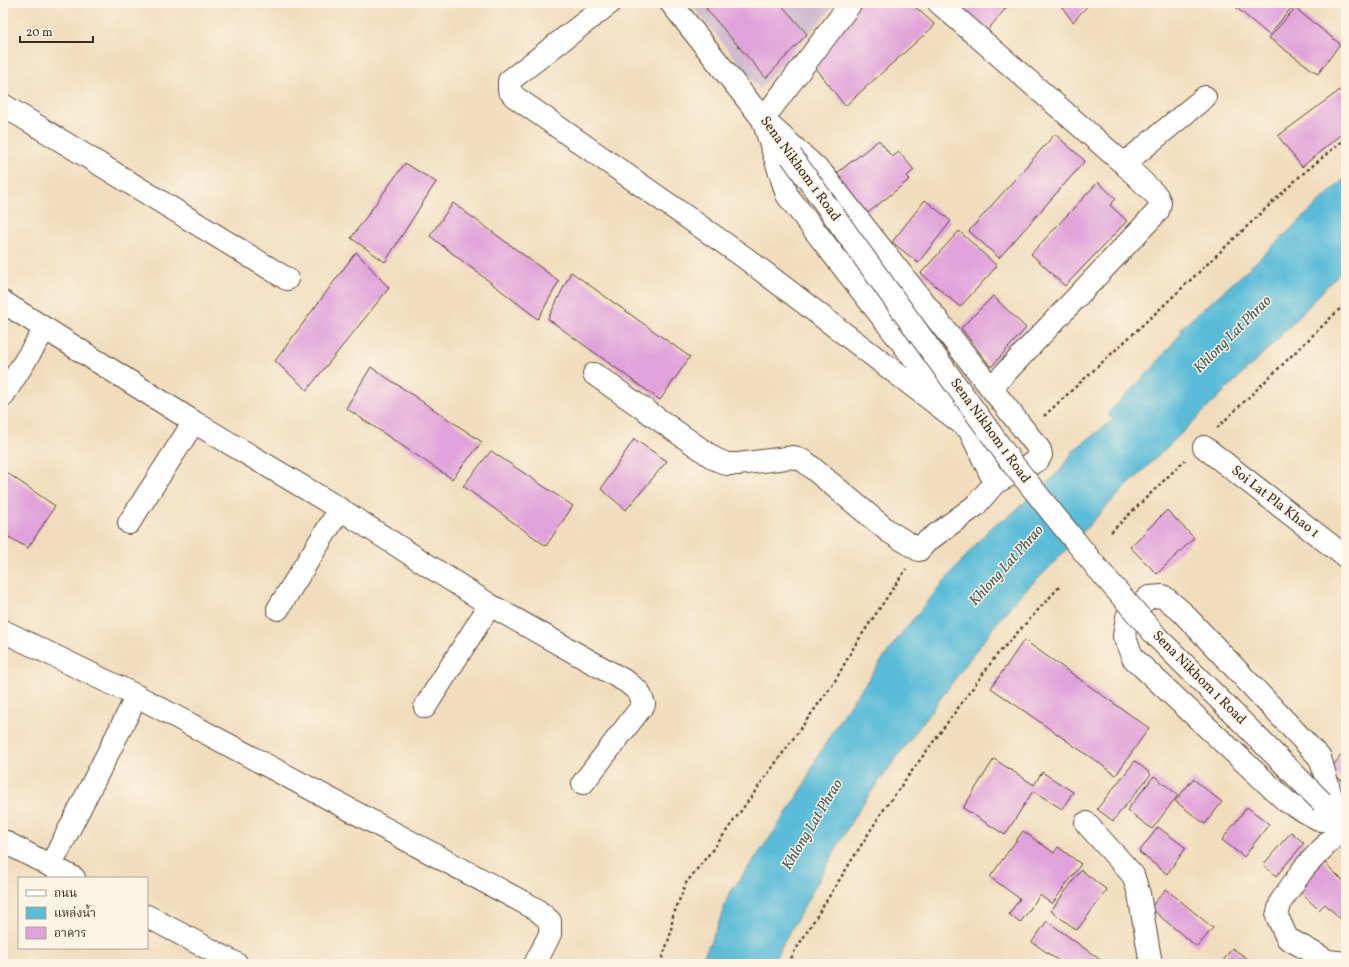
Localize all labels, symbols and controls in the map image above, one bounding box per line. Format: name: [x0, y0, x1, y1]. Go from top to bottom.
scale bar: [20, 18, 93, 44]
text: 20 m: [26, 25, 53, 41]
street label: Sena Nikhom 1 Road: [755, 113, 845, 225]
water label: Khlong Lat Phrao: [1189, 291, 1277, 379]
street label: Sena Nikhom 1 Road: [945, 375, 1035, 487]
street label: Soi Lat Pla Khao 1: [1227, 462, 1323, 542]
water label: Khlong Lat Phrao: [965, 521, 1049, 611]
street label: Sena Nikhom 1 Road: [1148, 627, 1250, 729]
water label: Khlong Lat Phrao: [778, 775, 849, 874]
legend: [18, 877, 148, 949]
text: ถนน: [54, 886, 77, 902]
text: แหล่งน้ำ: [54, 904, 96, 922]
text: อาคาร: [54, 926, 86, 942]

